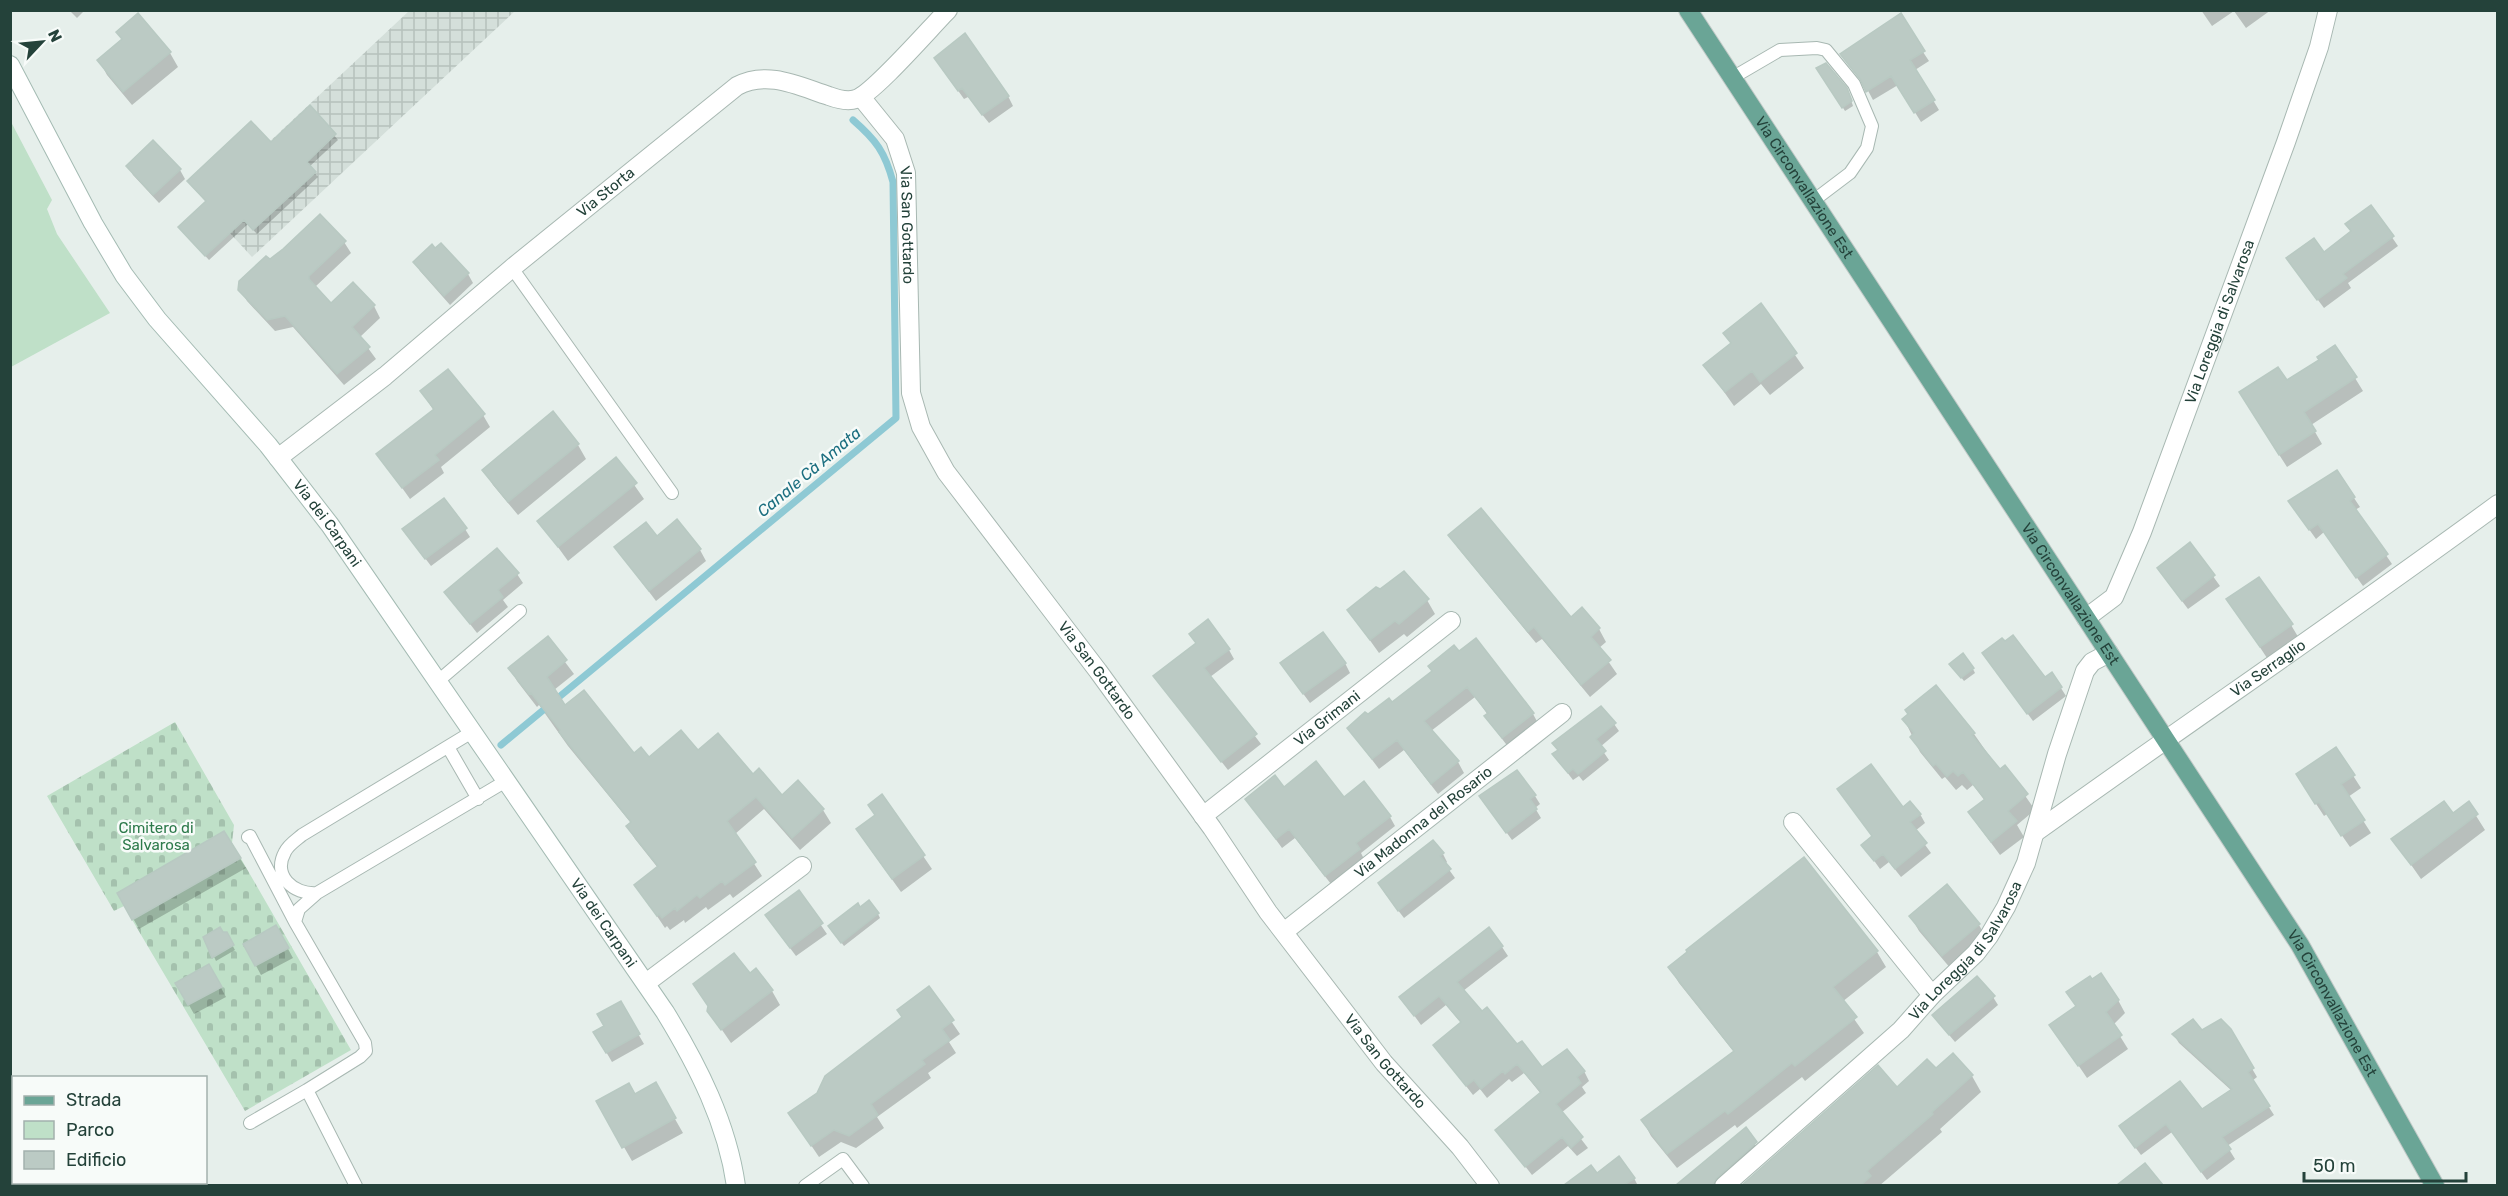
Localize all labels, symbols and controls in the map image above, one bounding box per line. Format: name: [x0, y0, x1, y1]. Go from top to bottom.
north arrow: [12, 12, 72, 72]
text: N: [44, 26, 66, 45]
street label: Via Circonvallazione Est: [1751, 113, 1857, 262]
street label: Via Storta: [573, 164, 638, 221]
street label: Via San Gottardo: [895, 164, 918, 284]
street label: Via Loreggia di Salvarosa: [2181, 237, 2258, 406]
water label: Canale Cà Amata: [753, 423, 865, 521]
street label: Via dei Carpani: [289, 476, 365, 570]
street label: Via Circonvallazione Est: [2017, 520, 2123, 668]
street label: Via San Gottardo: [1054, 618, 1139, 723]
street label: Via Serraglio: [2227, 636, 2309, 701]
street label: Via Grimani: [1290, 687, 1364, 750]
street label: Via Madonna del Rosario: [1351, 762, 1496, 882]
park label: Cimitero di Salvarosa: [118, 819, 194, 854]
street label: Via dei Carpani: [567, 875, 641, 971]
street label: Via Loreggia di Salvarosa: [1905, 878, 2026, 1024]
street label: Via Circonvallazione Est: [2283, 926, 2381, 1080]
street label: Via San Gottardo: [1341, 1010, 1430, 1112]
legend: [12, 1076, 207, 1184]
text: Strada: [66, 1089, 122, 1111]
text: Parco: [66, 1119, 114, 1141]
scale bar: [2304, 1145, 2466, 1183]
text: Edificio: [66, 1149, 126, 1171]
text: 50 m: [2313, 1155, 2356, 1177]

